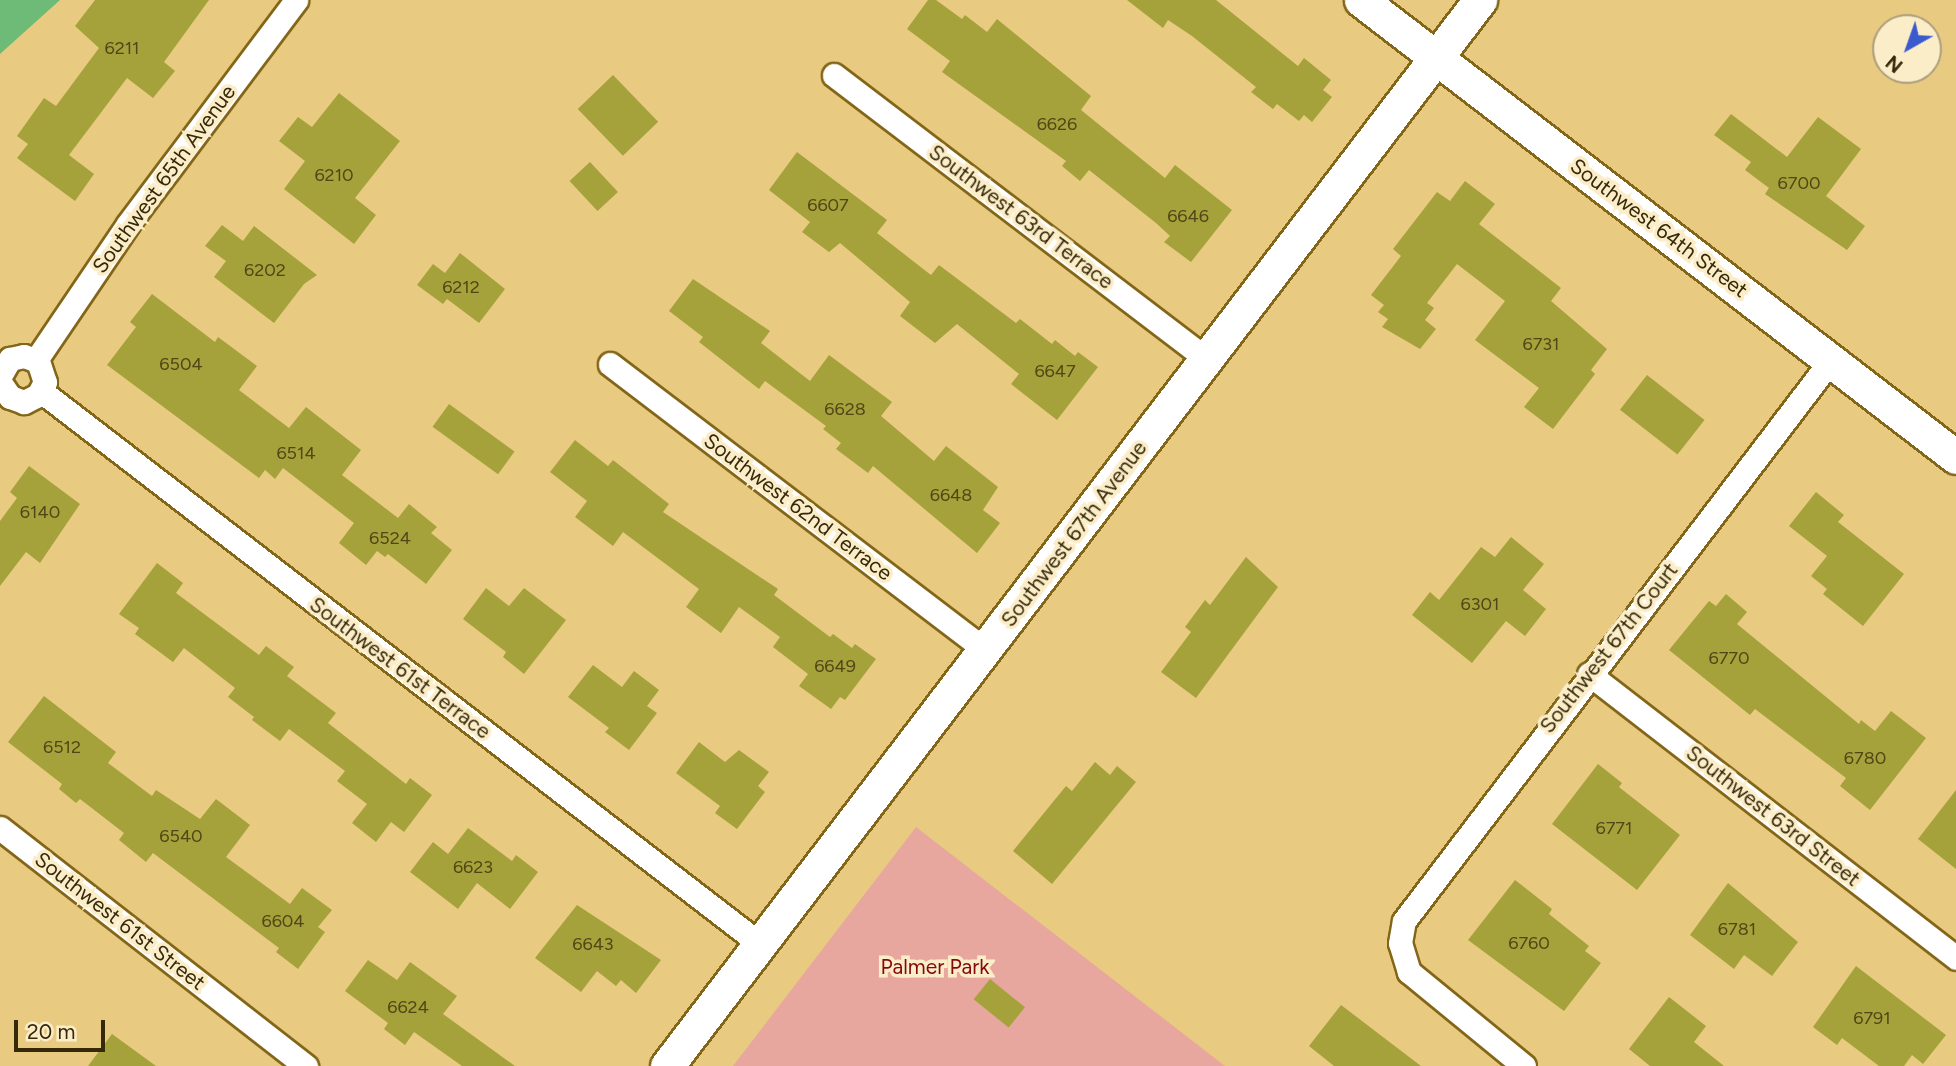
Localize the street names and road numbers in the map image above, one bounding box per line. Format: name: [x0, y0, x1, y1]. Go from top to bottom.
street label: Southwest 65th Avenue: [87, 80, 241, 278]
street label: Southwest 63rd Terrace: [924, 139, 1118, 295]
street label: Southwest 64th Street: [1565, 153, 1753, 303]
street label: Southwest 62nd Terrace: [699, 428, 897, 586]
street label: Southwest 67th Avenue: [996, 436, 1152, 632]
street label: Southwest 67th Court: [1535, 558, 1683, 738]
street label: Southwest 61st Terrace: [305, 592, 495, 744]
street label: Southwest 63rd Street: [1681, 740, 1865, 892]
street label: Southwest 61st Street: [30, 847, 210, 995]

